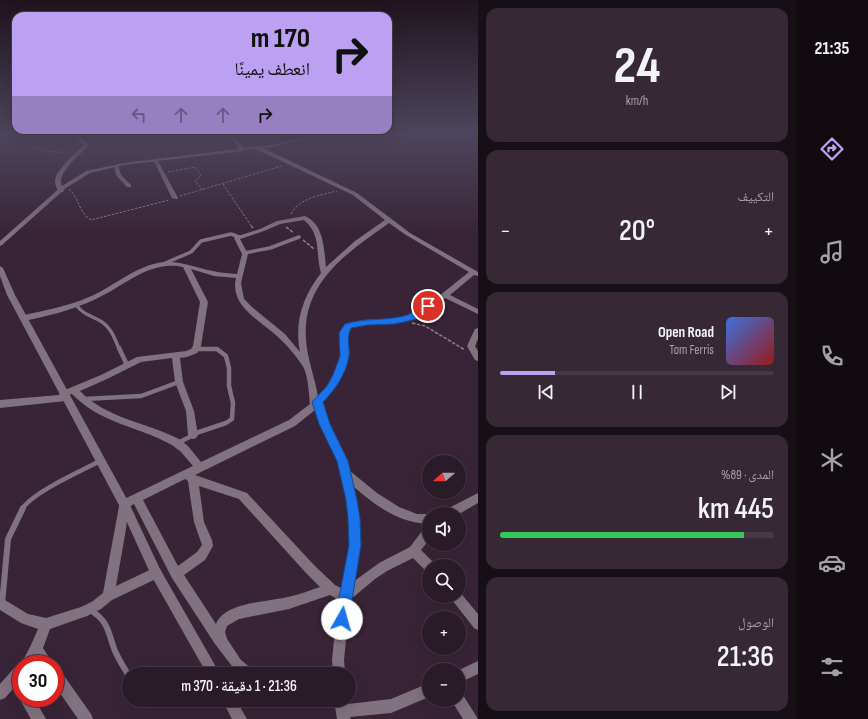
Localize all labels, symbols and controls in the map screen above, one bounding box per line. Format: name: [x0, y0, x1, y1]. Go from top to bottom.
text: 170 m: [251, 22, 310, 55]
icon: right: [324, 28, 376, 80]
text: 24: [614, 35, 660, 98]
text: 21:35: [815, 38, 849, 59]
text: انعطف يمينًا: [235, 59, 310, 80]
text: km/h: [626, 93, 648, 109]
icon: left: [128, 104, 150, 126]
icon: ahead: [170, 104, 192, 126]
icon: ahead: [212, 104, 234, 126]
icon: right: [254, 104, 276, 126]
icon: directions: [818, 135, 846, 163]
text: التكييف: [738, 189, 774, 205]
text: 20°: [619, 213, 655, 249]
text: −: [500, 218, 511, 245]
text: +: [763, 218, 774, 245]
icon: music: [818, 238, 846, 266]
pin: [411, 289, 445, 323]
icon: arrive: [417, 295, 439, 317]
text: Open Road: [658, 323, 714, 342]
text: Tom Ferris: [669, 342, 714, 358]
icon: phone: [818, 342, 846, 370]
icon: previous: [535, 381, 557, 403]
icon: pause: [626, 381, 648, 403]
icon: next: [717, 381, 739, 403]
icon: climate: [818, 446, 846, 474]
north arrow: [422, 455, 466, 499]
map controls: [422, 455, 466, 707]
text: المدى · 89%: [721, 467, 774, 483]
text: 445 km: [698, 491, 774, 527]
button: sound: [422, 507, 466, 551]
icon: car: [818, 549, 846, 577]
button: search: [422, 559, 466, 603]
position arrow: [321, 598, 363, 640]
button: +: [422, 611, 466, 655]
text: الوصول: [738, 615, 774, 631]
text: 21:36: [717, 639, 774, 675]
icon: filters: [818, 653, 846, 681]
speed limit sign: 30: [12, 655, 64, 707]
button: −: [422, 663, 466, 707]
text: 21:36 · 1 دقيقة · 370 m: [181, 677, 297, 696]

